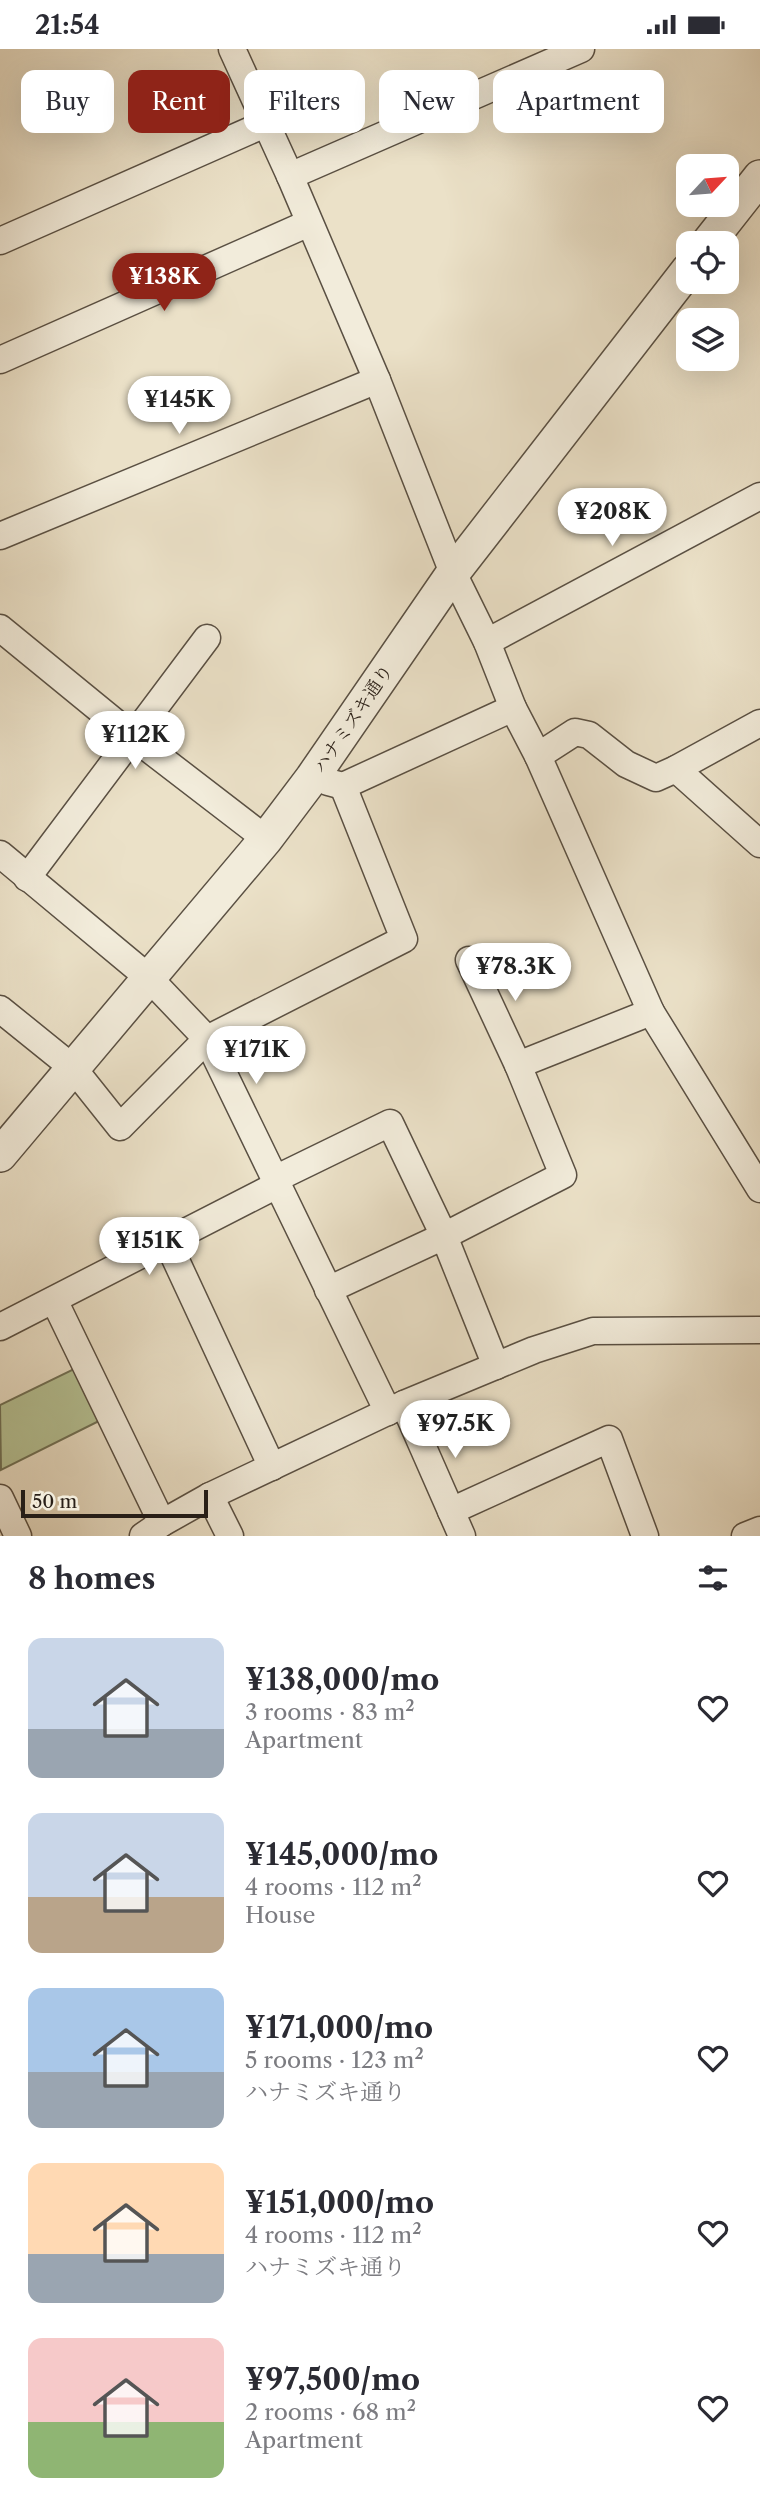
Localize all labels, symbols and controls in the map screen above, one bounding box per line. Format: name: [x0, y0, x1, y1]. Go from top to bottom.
text: 21:54: [35, 9, 100, 41]
chip: Buy: [21, 70, 114, 133]
chip: Rent: [128, 70, 230, 133]
chip: Filters: [244, 70, 365, 133]
chip: New: [379, 70, 479, 133]
chip: Apartment: [493, 70, 664, 133]
north arrow: [676, 154, 738, 217]
map controls: [676, 154, 739, 371]
button: locate: [676, 231, 739, 294]
pin: ¥138K: [115, 253, 213, 313]
text: ¥138K: [128, 262, 200, 290]
button: layers: [676, 308, 739, 371]
pin: ¥145K: [130, 377, 228, 436]
text: ¥145K: [144, 385, 214, 413]
pin: ¥208K: [563, 489, 661, 548]
text: ¥208K: [574, 497, 650, 525]
street label: ハナミズキ通り: [309, 661, 397, 777]
pin: ¥112K: [86, 711, 184, 771]
text: ¥112K: [101, 720, 169, 748]
pin: ¥78.3K: [458, 943, 572, 1003]
text: ¥78.3K: [475, 952, 555, 980]
pin: ¥171K: [207, 1027, 305, 1086]
text: ¥171K: [223, 1035, 289, 1063]
pin: ¥151K: [100, 1217, 198, 1277]
text: ¥151K: [115, 1226, 183, 1254]
pin: ¥97.5K: [398, 1401, 512, 1460]
text: ¥97.5K: [416, 1409, 494, 1437]
scale bar: [21, 1487, 208, 1519]
text: 50 m: [32, 1490, 77, 1513]
icon: filters: [694, 1559, 732, 1597]
text: 8 homes: [28, 1560, 155, 1597]
text: ¥138,000/mo: [245, 1661, 439, 1698]
icon: home: [84, 1666, 168, 1750]
icon: heart: [694, 1689, 732, 1727]
text: 3 rooms · 83 m²: [245, 1698, 415, 1726]
text: Apartment: [245, 1726, 363, 1754]
text: ¥145,000/mo: [245, 1836, 438, 1873]
icon: home: [84, 1841, 168, 1925]
icon: heart: [694, 1864, 732, 1902]
text: 4 rooms · 112 m²: [245, 1873, 422, 1901]
text: House: [245, 1901, 315, 1929]
text: ¥171,000/mo: [245, 2009, 433, 2046]
icon: home: [84, 2016, 168, 2100]
icon: heart: [694, 2039, 732, 2077]
text: 5 rooms · 123 m²: [245, 2046, 424, 2074]
text: ハナミズキ通り: [245, 2078, 406, 2106]
text: ¥151,000/mo: [245, 2184, 434, 2221]
icon: home: [84, 2191, 168, 2275]
icon: heart: [694, 2214, 732, 2252]
text: 4 rooms · 112 m²: [245, 2221, 422, 2249]
text: ハナミズキ通り: [245, 2253, 406, 2281]
text: ¥97,500/mo: [245, 2361, 420, 2398]
icon: home: [84, 2366, 168, 2450]
icon: heart: [694, 2389, 732, 2427]
text: 2 rooms · 68 m²: [245, 2398, 416, 2426]
text: Apartment: [245, 2426, 363, 2454]

